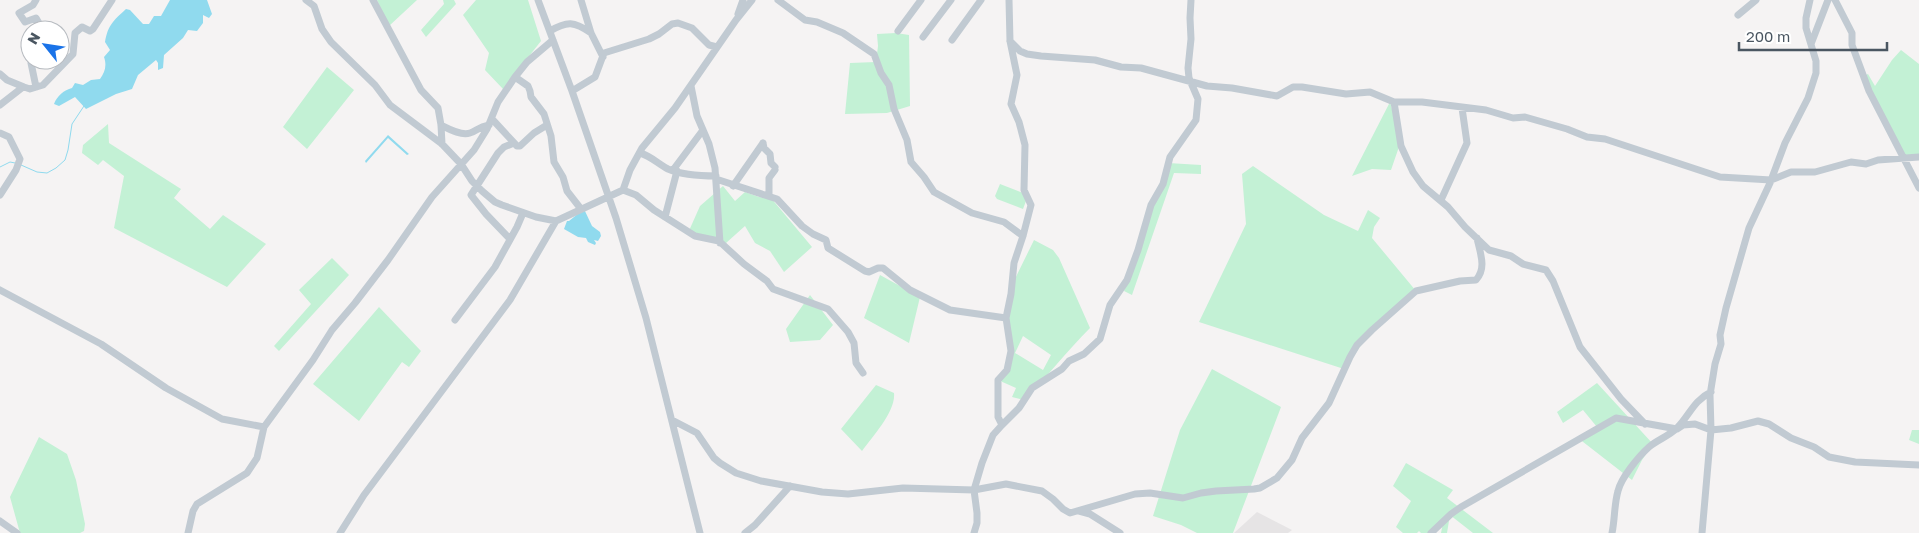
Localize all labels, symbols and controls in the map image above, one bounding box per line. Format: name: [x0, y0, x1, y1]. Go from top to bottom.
north arrow: [20, 20, 70, 70]
scale bar: [1739, 20, 1886, 52]
text: 200 m: [1746, 27, 1790, 45]
text: N: [23, 29, 43, 47]

